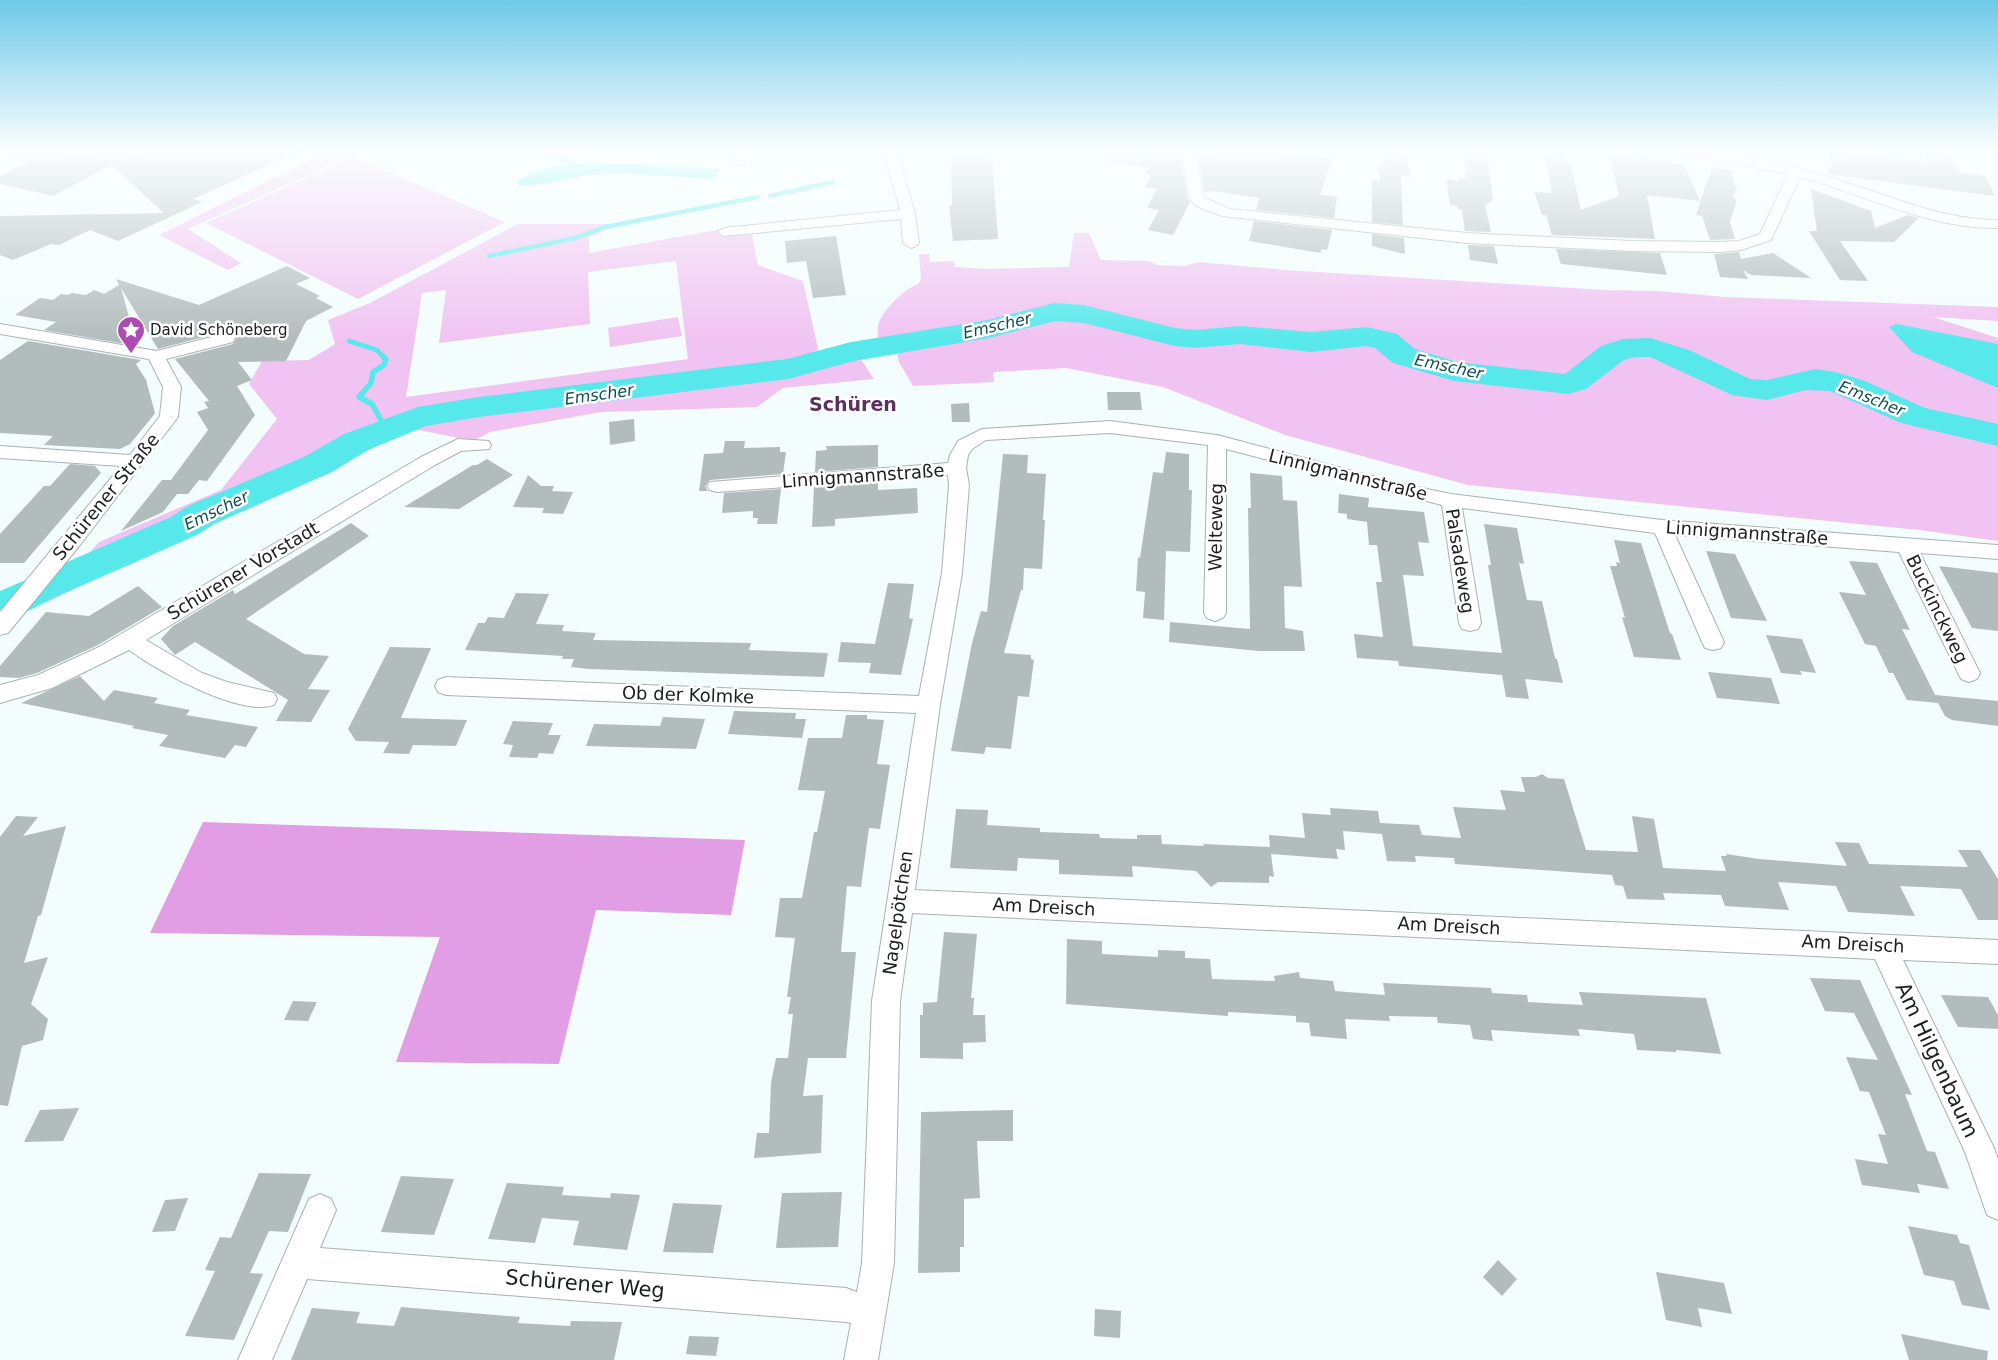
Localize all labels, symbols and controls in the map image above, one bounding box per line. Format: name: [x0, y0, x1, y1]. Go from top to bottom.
water label: Emscher: [961, 308, 1034, 343]
place icon: David Schöneberg: [116, 315, 146, 354]
place label: David Schöneberg: [150, 321, 287, 339]
water label: Emscher: [1413, 350, 1486, 383]
water label: Emscher: [1836, 377, 1909, 421]
water label: Emscher: [563, 380, 636, 409]
district label: Schüren: [809, 393, 897, 415]
street label: Schürener Straße: [48, 429, 163, 564]
street label: Linnigmannstraße: [1267, 445, 1430, 504]
street label: Linnigmannstraße: [781, 459, 945, 492]
street label: Welteweg: [1204, 483, 1227, 571]
water label: Emscher: [181, 486, 253, 534]
street label: Palsadeweg: [1442, 507, 1479, 615]
street label: Linnigmannstraße: [1665, 516, 1829, 549]
street label: Schürener Vorstadt: [163, 517, 322, 624]
street label: Buckinckweg: [1902, 551, 1973, 666]
street label: Ob der Kolmke: [622, 682, 754, 707]
street label: Nagelpötchen: [878, 849, 917, 976]
street label: Am Dreisch: [992, 893, 1096, 920]
street label: Am Dreisch: [1397, 912, 1501, 939]
street label: Am Dreisch: [1801, 930, 1905, 957]
street label: Am Hilgenbaum: [1891, 979, 1983, 1141]
street label: Schürener Weg: [504, 1265, 666, 1303]

